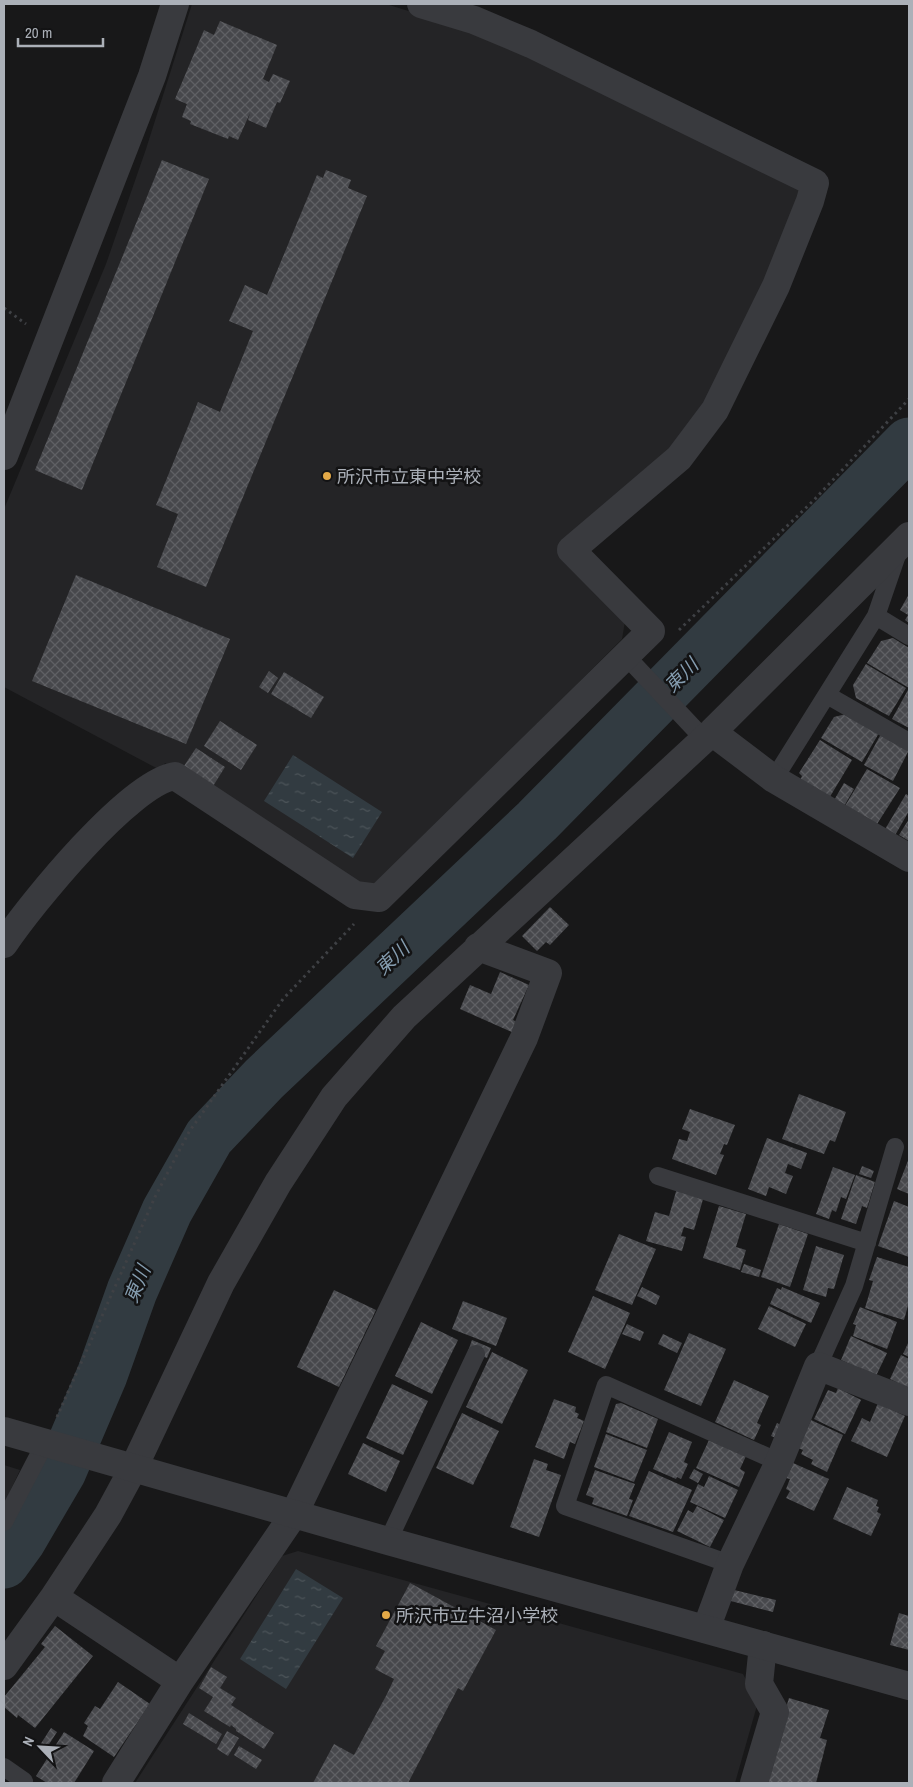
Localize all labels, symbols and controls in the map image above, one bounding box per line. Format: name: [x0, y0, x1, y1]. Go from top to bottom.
scale bar: [18, 15, 102, 47]
text: 20 m: [25, 22, 52, 43]
place label: 所沢市立東中学校: [337, 464, 481, 489]
marker: 所沢市立東中学校: [321, 470, 333, 482]
water label: 東川: [658, 651, 705, 698]
water label: 東川: [369, 934, 416, 980]
water label: 東川: [118, 1260, 157, 1306]
place label: 所沢市立牛沼小学校: [396, 1603, 558, 1628]
marker: 所沢市立牛沼小学校: [380, 1609, 392, 1621]
north arrow: [15, 1722, 65, 1772]
text: N: [18, 1734, 38, 1749]

